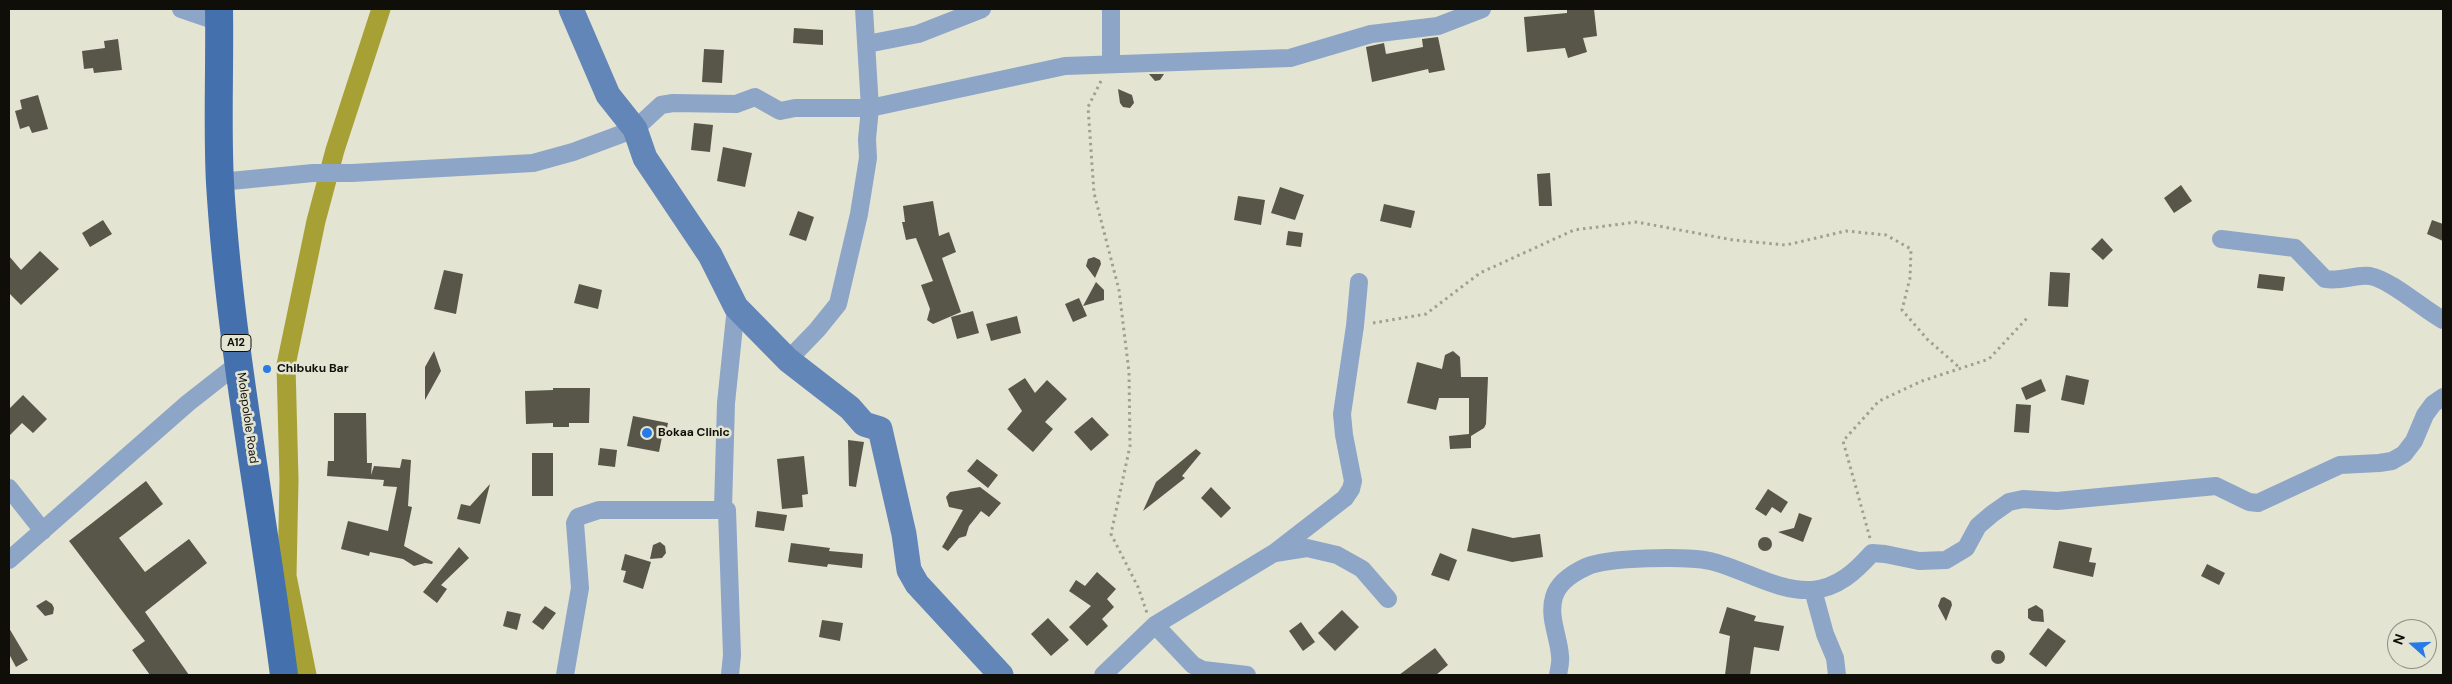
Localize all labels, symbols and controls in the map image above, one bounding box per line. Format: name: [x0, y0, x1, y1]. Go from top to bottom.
road number: A12: [221, 334, 251, 352]
place label: Chibuku Bar: [277, 362, 349, 376]
marker: Chibuku Bar: [261, 363, 273, 375]
street label: Molepolole Road: [233, 372, 261, 464]
marker: Bokaa Clinic: [640, 426, 654, 440]
place label: Bokaa Clinic: [658, 426, 730, 440]
north arrow: [2387, 619, 2437, 669]
text: N: [2389, 631, 2409, 647]

